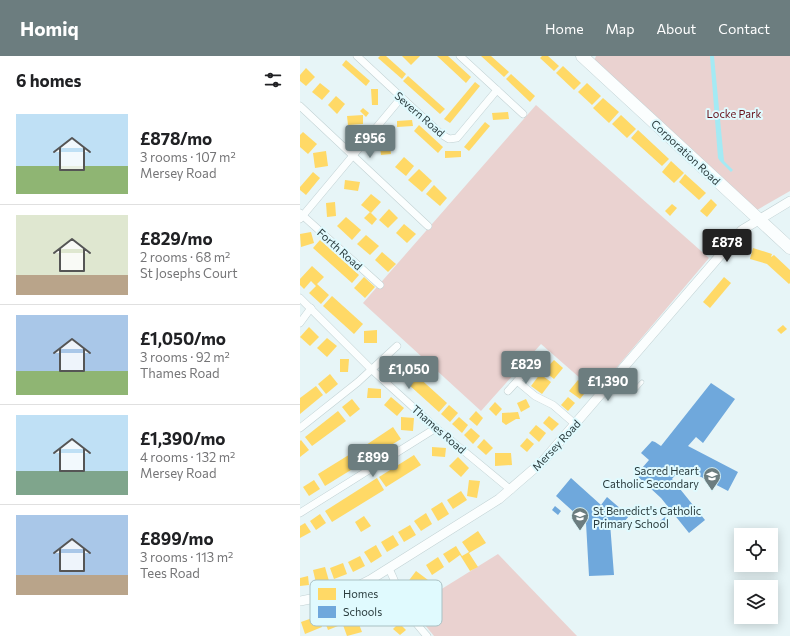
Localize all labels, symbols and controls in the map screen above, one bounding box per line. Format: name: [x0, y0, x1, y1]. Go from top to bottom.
text: Homiq: [20, 17, 79, 40]
text: Home: [545, 20, 584, 37]
text: Map: [606, 20, 634, 37]
text: About: [656, 20, 696, 37]
text: Contact: [718, 20, 770, 37]
icon: filters: [262, 69, 284, 91]
text: 6 homes: [16, 70, 81, 91]
street label: Severn Road: [392, 89, 448, 139]
park label: Locke Park: [707, 107, 762, 120]
street label: Corporation Road: [649, 117, 723, 187]
pin: £956: [346, 125, 394, 159]
text: £878/mo: [140, 128, 212, 149]
icon: home: [48, 130, 96, 178]
text: £956: [354, 130, 386, 146]
text: 3 rooms · 107 m²: [140, 149, 236, 165]
text: Mersey Road: [140, 165, 216, 181]
street label: Forth Road: [315, 226, 365, 272]
text: £829/mo: [140, 228, 213, 249]
pin: £878: [703, 229, 751, 263]
icon: home: [48, 231, 96, 279]
text: £878: [712, 234, 742, 250]
text: 2 rooms · 68 m²: [140, 249, 230, 265]
text: St Josephs Court: [140, 265, 238, 281]
text: £1,050/mo: [140, 328, 226, 349]
icon: home: [48, 331, 96, 379]
text: 3 rooms · 92 m²: [140, 349, 230, 365]
pin: £829: [502, 351, 550, 385]
pin: £1,050: [376, 356, 442, 390]
text: £829: [510, 356, 542, 372]
text: £1,050: [388, 361, 430, 377]
text: Thames Road: [140, 365, 220, 381]
pin: £1,390: [575, 368, 641, 402]
text: £1,390: [588, 373, 629, 389]
street label: Thames Road: [409, 402, 469, 456]
street label: Mersey Road: [529, 417, 583, 473]
text: £1,390/mo: [140, 428, 225, 449]
icon: home: [48, 431, 96, 479]
pin: £899: [349, 444, 397, 478]
text: 4 rooms · 132 m²: [140, 449, 235, 465]
text: £899: [357, 449, 389, 465]
place label: Sacred Heart Catholic Secondary: [602, 464, 699, 490]
text: Mersey Road: [140, 465, 216, 481]
school or university icon: Sacred Heart Catholic Secondary: [702, 466, 722, 491]
place label: St Benedict's Catholic Primary School: [593, 504, 701, 530]
school or university icon: St Benedict's Catholic Primary School: [570, 506, 590, 531]
text: £899/mo: [140, 528, 214, 549]
map controls: [734, 528, 778, 624]
button: locate: [734, 528, 778, 572]
icon: home: [48, 531, 96, 579]
text: 3 rooms · 113 m²: [140, 549, 233, 565]
text: Tees Road: [140, 565, 200, 581]
legend: [310, 580, 442, 626]
button: layers: [734, 580, 778, 624]
text: Homes: [343, 587, 378, 600]
text: Schools: [343, 605, 382, 618]

